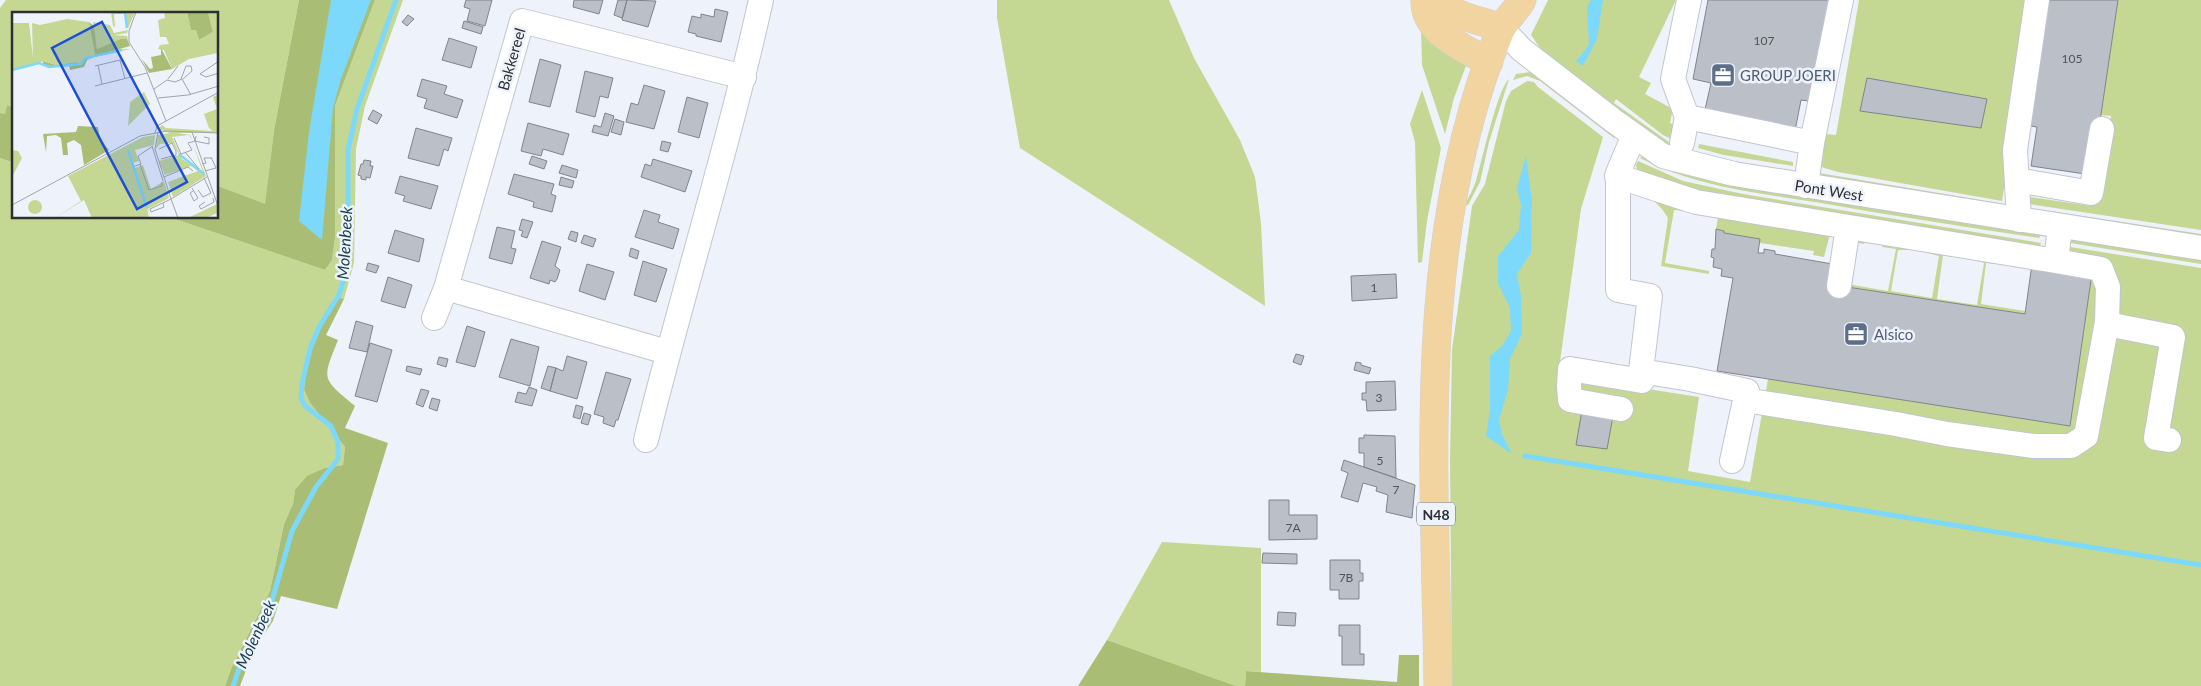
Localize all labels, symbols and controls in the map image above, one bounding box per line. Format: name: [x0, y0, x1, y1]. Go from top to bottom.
inset map: [12, 12, 219, 219]
street label: Bakkereel: [493, 26, 529, 92]
house number: 107: [1754, 33, 1774, 48]
house number: 105: [2062, 51, 2082, 66]
office icon: GROUP JOERI: [1710, 62, 1736, 88]
place label: GROUP JOERI: [1740, 66, 1836, 84]
street label: Pont West: [1794, 176, 1865, 204]
water label: Molenbeek: [333, 206, 355, 280]
house number: 1: [1371, 280, 1378, 295]
office icon: Alsico: [1843, 321, 1869, 347]
place label: Alsico: [1874, 325, 1913, 343]
house number: 3: [1376, 390, 1383, 405]
house number: 5: [1377, 453, 1384, 468]
house number: 7: [1393, 482, 1400, 497]
road number: N48: [1417, 502, 1455, 526]
house number: 7A: [1285, 520, 1301, 535]
house number: 7B: [1339, 570, 1354, 585]
water label: Molenbeek: [231, 597, 279, 671]

